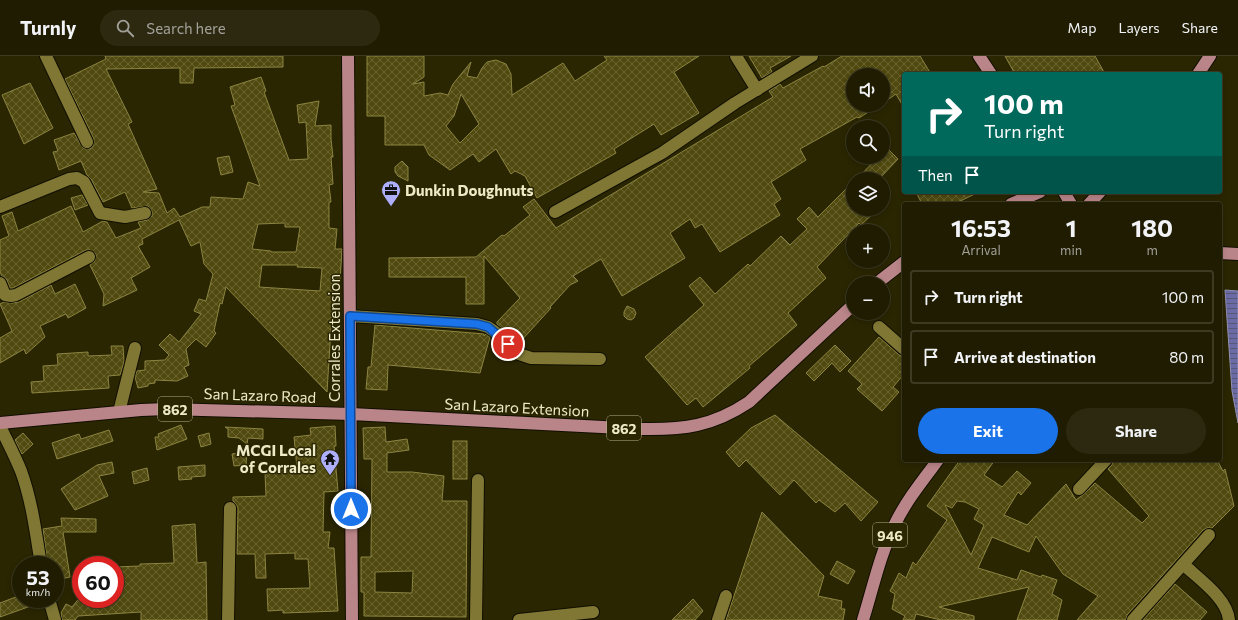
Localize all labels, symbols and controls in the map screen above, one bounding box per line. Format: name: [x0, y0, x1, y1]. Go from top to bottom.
search box: [100, 10, 380, 46]
text: Turnly: [20, 16, 76, 39]
icon: search: [114, 17, 136, 39]
text: Search here: [146, 19, 226, 37]
text: Map: [1068, 19, 1096, 36]
text: Layers: [1118, 19, 1160, 36]
text: Share: [1182, 19, 1218, 36]
map controls: [846, 68, 890, 320]
button: sound: [846, 68, 890, 112]
text: 100 m: [984, 86, 1064, 120]
icon: right: [918, 88, 970, 140]
button: search: [846, 120, 890, 164]
text: Turn right: [984, 120, 1064, 142]
icon: arrive: [961, 164, 983, 186]
text: Then: [918, 166, 953, 184]
button: layers: [846, 172, 890, 216]
office icon: Dunkin Doughnuts: [380, 179, 402, 207]
place label: Dunkin Doughnuts: [405, 181, 534, 199]
text: 16:53: [951, 213, 1011, 242]
text: 1: [1066, 213, 1077, 242]
text: 180: [1131, 213, 1173, 242]
button: +: [846, 224, 890, 268]
text: Arrival: [961, 242, 1001, 258]
text: min: [1060, 242, 1082, 258]
text: m: [1146, 242, 1158, 258]
street label: Corrales Extension: [325, 274, 343, 402]
button: −: [846, 276, 890, 320]
icon: right: [920, 286, 942, 308]
text: Turn right: [954, 288, 1023, 306]
text: 100 m: [1162, 288, 1204, 306]
pin: [491, 327, 525, 361]
icon: arrive: [497, 333, 519, 355]
icon: arrive: [920, 346, 942, 368]
text: Arrive at destination: [954, 348, 1096, 366]
text: 80 m: [1169, 348, 1204, 366]
street label: San Lazaro Road: [203, 384, 317, 406]
street label: San Lazaro Extension: [444, 394, 590, 420]
road number: 862: [158, 397, 192, 421]
button: Exit: [918, 408, 1058, 454]
button: Share: [1066, 408, 1206, 454]
road number: 862: [607, 416, 641, 440]
place label: MCGI Local of Corrales: [236, 441, 316, 476]
temple icon: MCGI Local of Corrales: [319, 448, 341, 476]
position arrow: [330, 488, 372, 530]
road number: 946: [873, 523, 907, 547]
speed limit sign: 60: [72, 556, 124, 608]
text: 53: [26, 565, 50, 589]
text: km/h: [26, 586, 50, 598]

